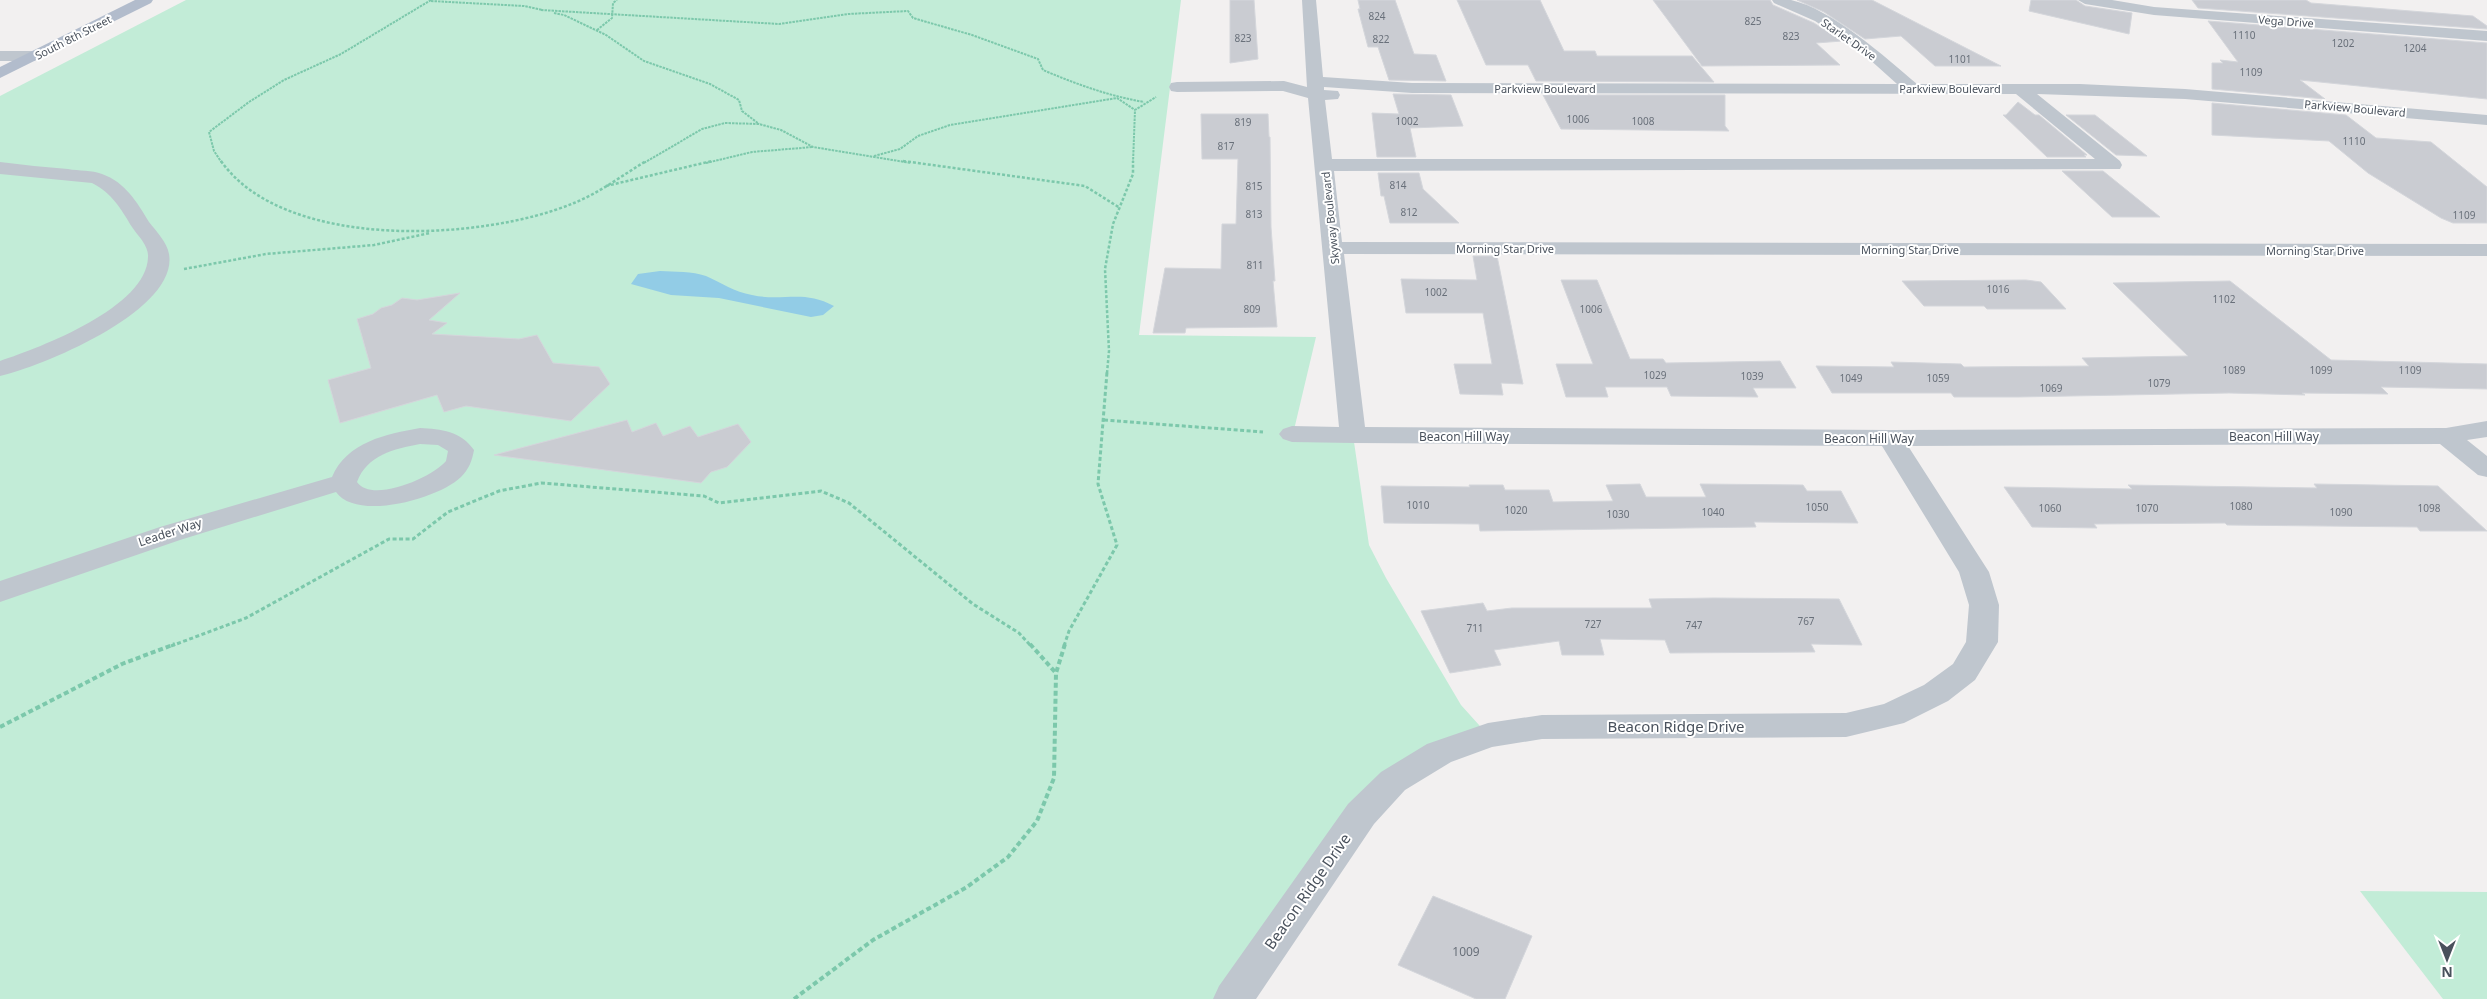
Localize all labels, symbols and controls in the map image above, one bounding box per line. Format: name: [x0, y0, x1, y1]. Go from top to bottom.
house number: 824: [1368, 9, 1386, 23]
street label: South 8th Street: [32, 11, 114, 63]
street label: Vega Drive: [2258, 12, 2314, 30]
house number: 825: [1744, 14, 1762, 28]
street label: Starlet Drive: [1819, 15, 1879, 63]
house number: 1110: [2233, 28, 2256, 42]
house number: 823: [1782, 29, 1800, 43]
house number: 823: [1234, 31, 1252, 45]
house number: 822: [1372, 32, 1390, 46]
house number: 1202: [2332, 36, 2355, 50]
house number: 1204: [2404, 41, 2427, 55]
house number: 1101: [1949, 52, 1971, 66]
house number: 1109: [2240, 65, 2263, 79]
street label: Parkview Boulevard: [1494, 81, 1596, 96]
street label: Parkview Boulevard: [1899, 81, 2001, 96]
street label: Parkview Boulevard: [2304, 96, 2406, 120]
house number: 1006: [1567, 112, 1590, 126]
house number: 1002: [1396, 114, 1419, 128]
house number: 1008: [1632, 114, 1655, 128]
house number: 819: [1234, 115, 1252, 129]
house number: 1110: [2343, 134, 2366, 148]
house number: 817: [1217, 139, 1235, 153]
street label: Skyway Boulevard: [1318, 171, 1342, 265]
house number: 814: [1389, 178, 1407, 192]
house number: 815: [1245, 179, 1263, 193]
house number: 812: [1400, 205, 1418, 219]
house number: 813: [1245, 207, 1263, 221]
house number: 1109: [2453, 208, 2476, 222]
street label: Morning Star Drive: [1456, 241, 1554, 256]
street label: Morning Star Drive: [1861, 242, 1959, 257]
street label: Morning Star Drive: [2266, 243, 2364, 258]
house number: 811: [1246, 258, 1264, 272]
house number: 1016: [1987, 282, 2010, 296]
house number: 1002: [1425, 285, 1448, 299]
house number: 1102: [2213, 292, 2236, 306]
house number: 809: [1243, 302, 1261, 316]
house number: 1006: [1580, 302, 1603, 316]
house number: 1089: [2223, 363, 2246, 377]
house number: 1099: [2310, 363, 2333, 377]
house number: 1109: [2399, 363, 2422, 377]
house number: 1029: [1644, 368, 1667, 382]
house number: 1039: [1741, 369, 1764, 383]
house number: 1049: [1840, 371, 1863, 385]
house number: 1059: [1927, 371, 1950, 385]
house number: 1079: [2148, 376, 2171, 390]
house number: 1069: [2040, 381, 2063, 395]
street label: Beacon Hill Way: [1419, 428, 1510, 445]
street label: Beacon Hill Way: [2229, 428, 2320, 445]
street label: Beacon Hill Way: [1824, 430, 1915, 447]
house number: 1010: [1407, 498, 1430, 512]
house number: 1080: [2230, 499, 2253, 513]
house number: 1050: [1806, 500, 1829, 514]
house number: 1060: [2039, 501, 2062, 515]
house number: 1070: [2136, 501, 2159, 515]
house number: 1098: [2418, 501, 2441, 515]
house number: 1020: [1505, 503, 1528, 517]
house number: 1040: [1702, 505, 1725, 519]
house number: 1090: [2330, 505, 2353, 519]
house number: 1030: [1607, 507, 1630, 521]
street label: Leader Way: [136, 513, 205, 550]
house number: 767: [1797, 614, 1815, 628]
house number: 727: [1584, 617, 1602, 631]
house number: 747: [1685, 618, 1703, 632]
house number: 711: [1466, 621, 1484, 635]
street label: Beacon Ridge Drive: [1607, 716, 1745, 736]
street label: Beacon Ridge Drive: [1259, 829, 1355, 953]
north arrow: [2422, 934, 2472, 984]
house number: 1009: [1452, 943, 1480, 960]
text: N: [2441, 963, 2453, 982]

